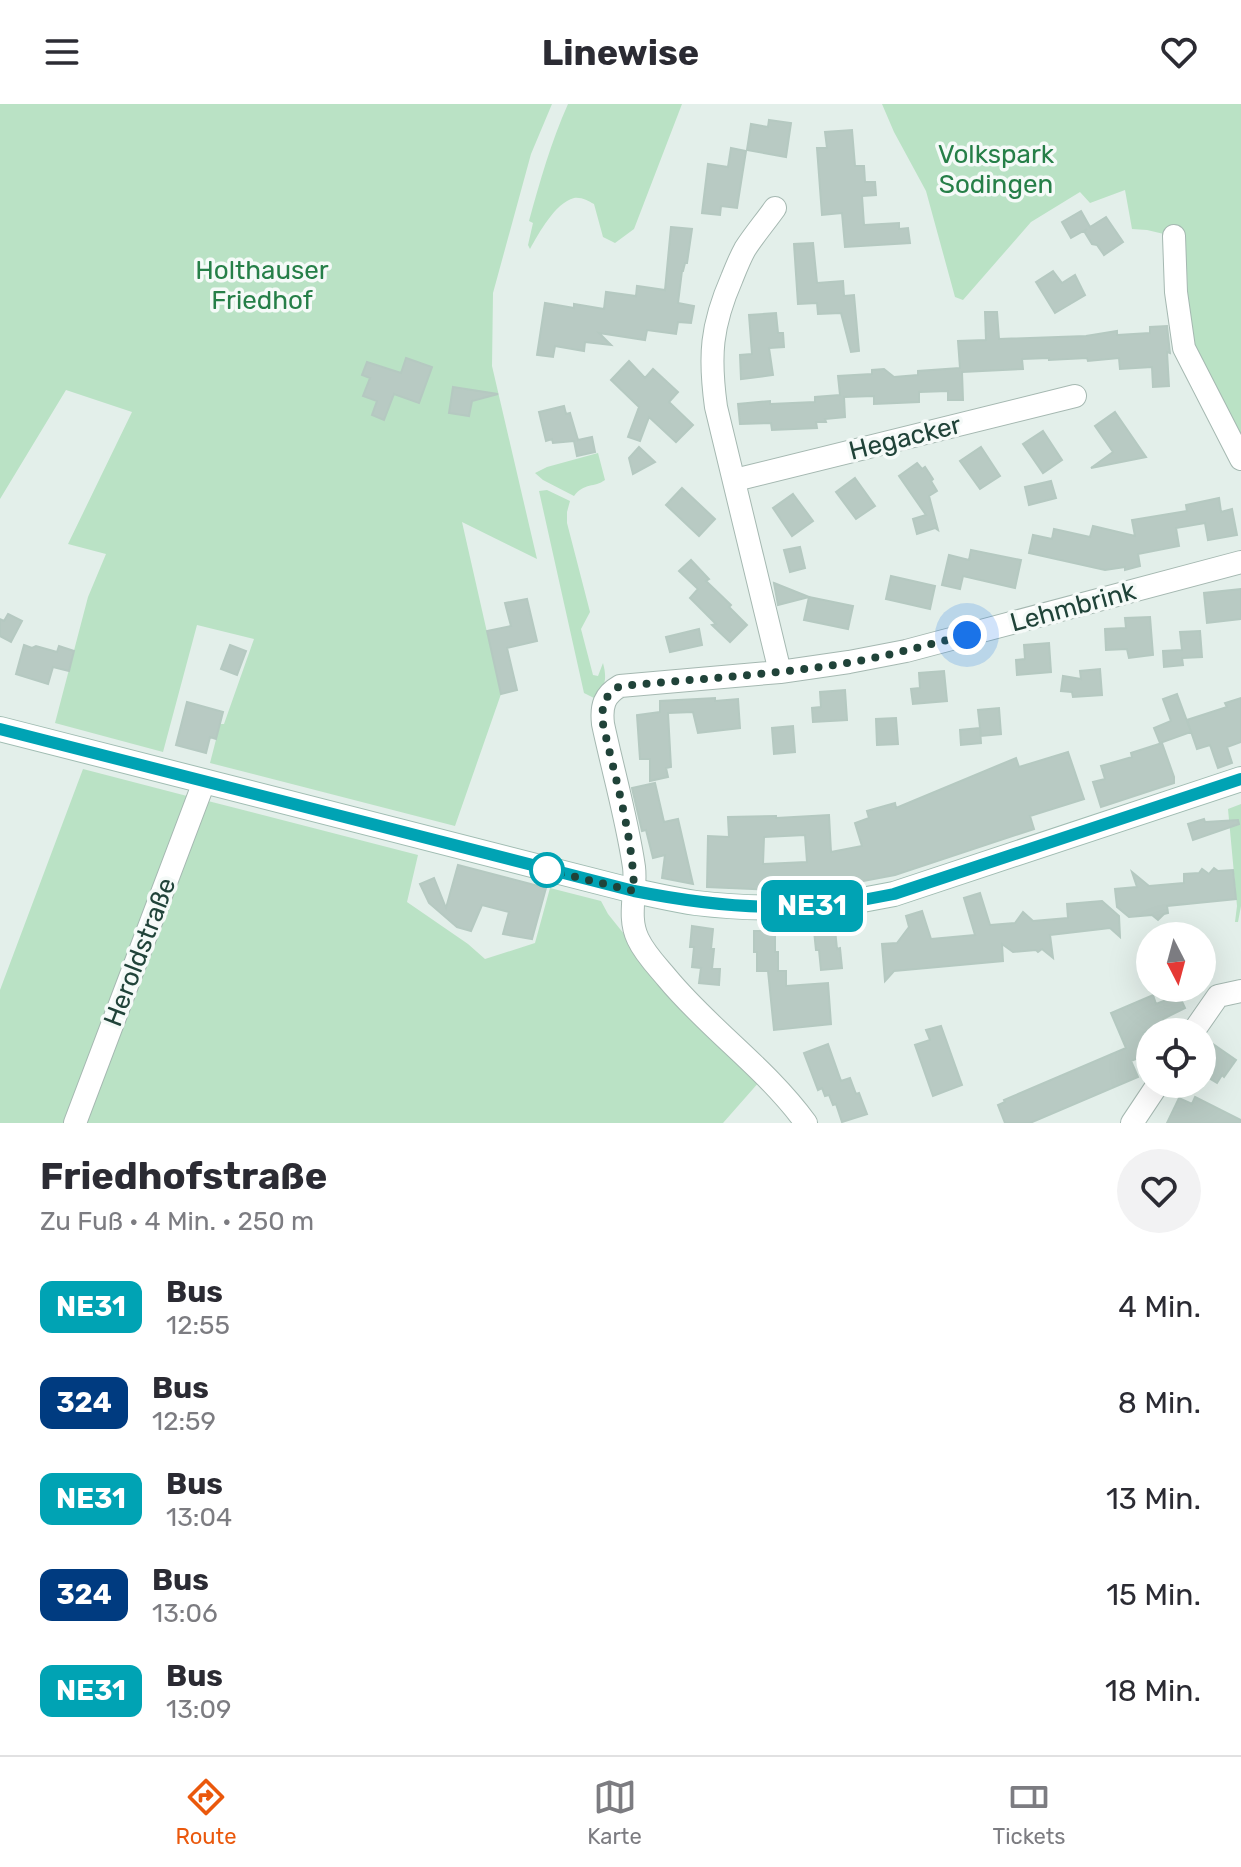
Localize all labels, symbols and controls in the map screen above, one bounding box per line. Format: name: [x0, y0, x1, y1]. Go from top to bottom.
icon: menu: [40, 30, 84, 74]
icon: heart: [1157, 30, 1201, 74]
text: Linewise: [542, 31, 699, 74]
park label: Volkspark Sodingen: [938, 139, 1055, 200]
park label: Holthauser Friedhof: [195, 255, 329, 316]
street label: Hegacker: [846, 409, 964, 467]
street label: Lehmbrink: [1007, 575, 1140, 639]
your location: [947, 615, 987, 655]
unlabelled marker: [530, 853, 564, 887]
street label: Heroldstraße: [97, 873, 183, 1031]
line badge: NE31: [756, 880, 868, 932]
text: NE31: [777, 889, 847, 922]
north arrow: [1136, 922, 1216, 1002]
map controls: [1136, 922, 1216, 1098]
button: locate: [1136, 1018, 1216, 1098]
button: heart: [1117, 1149, 1201, 1233]
text: Friedhofstraße: [40, 1153, 327, 1199]
text: Zu Fuß · 4 Min. · 250 m: [40, 1206, 314, 1237]
text: Bus: [166, 1274, 223, 1310]
text: 4 Min.: [1118, 1289, 1201, 1325]
text: NE31: [56, 1290, 126, 1323]
text: 12:55: [166, 1310, 230, 1341]
text: Bus: [152, 1370, 209, 1406]
text: 8 Min.: [1118, 1385, 1201, 1421]
text: 324: [56, 1386, 112, 1419]
text: 12:59: [152, 1406, 216, 1437]
text: Bus: [166, 1466, 223, 1502]
text: 13 Min.: [1106, 1481, 1201, 1517]
text: NE31: [56, 1482, 126, 1515]
text: 13:04: [166, 1502, 232, 1533]
text: Bus: [152, 1562, 209, 1598]
text: 15 Min.: [1106, 1577, 1201, 1613]
text: 324: [56, 1578, 112, 1611]
text: 13:06: [152, 1598, 218, 1629]
text: Bus: [166, 1658, 223, 1694]
text: 18 Min.: [1105, 1673, 1201, 1709]
text: NE31: [56, 1674, 126, 1707]
text: 13:09: [166, 1694, 231, 1725]
tab: Route: [175, 1775, 236, 1850]
tab: Karte: [587, 1775, 642, 1850]
tab: Tickets: [993, 1775, 1066, 1850]

